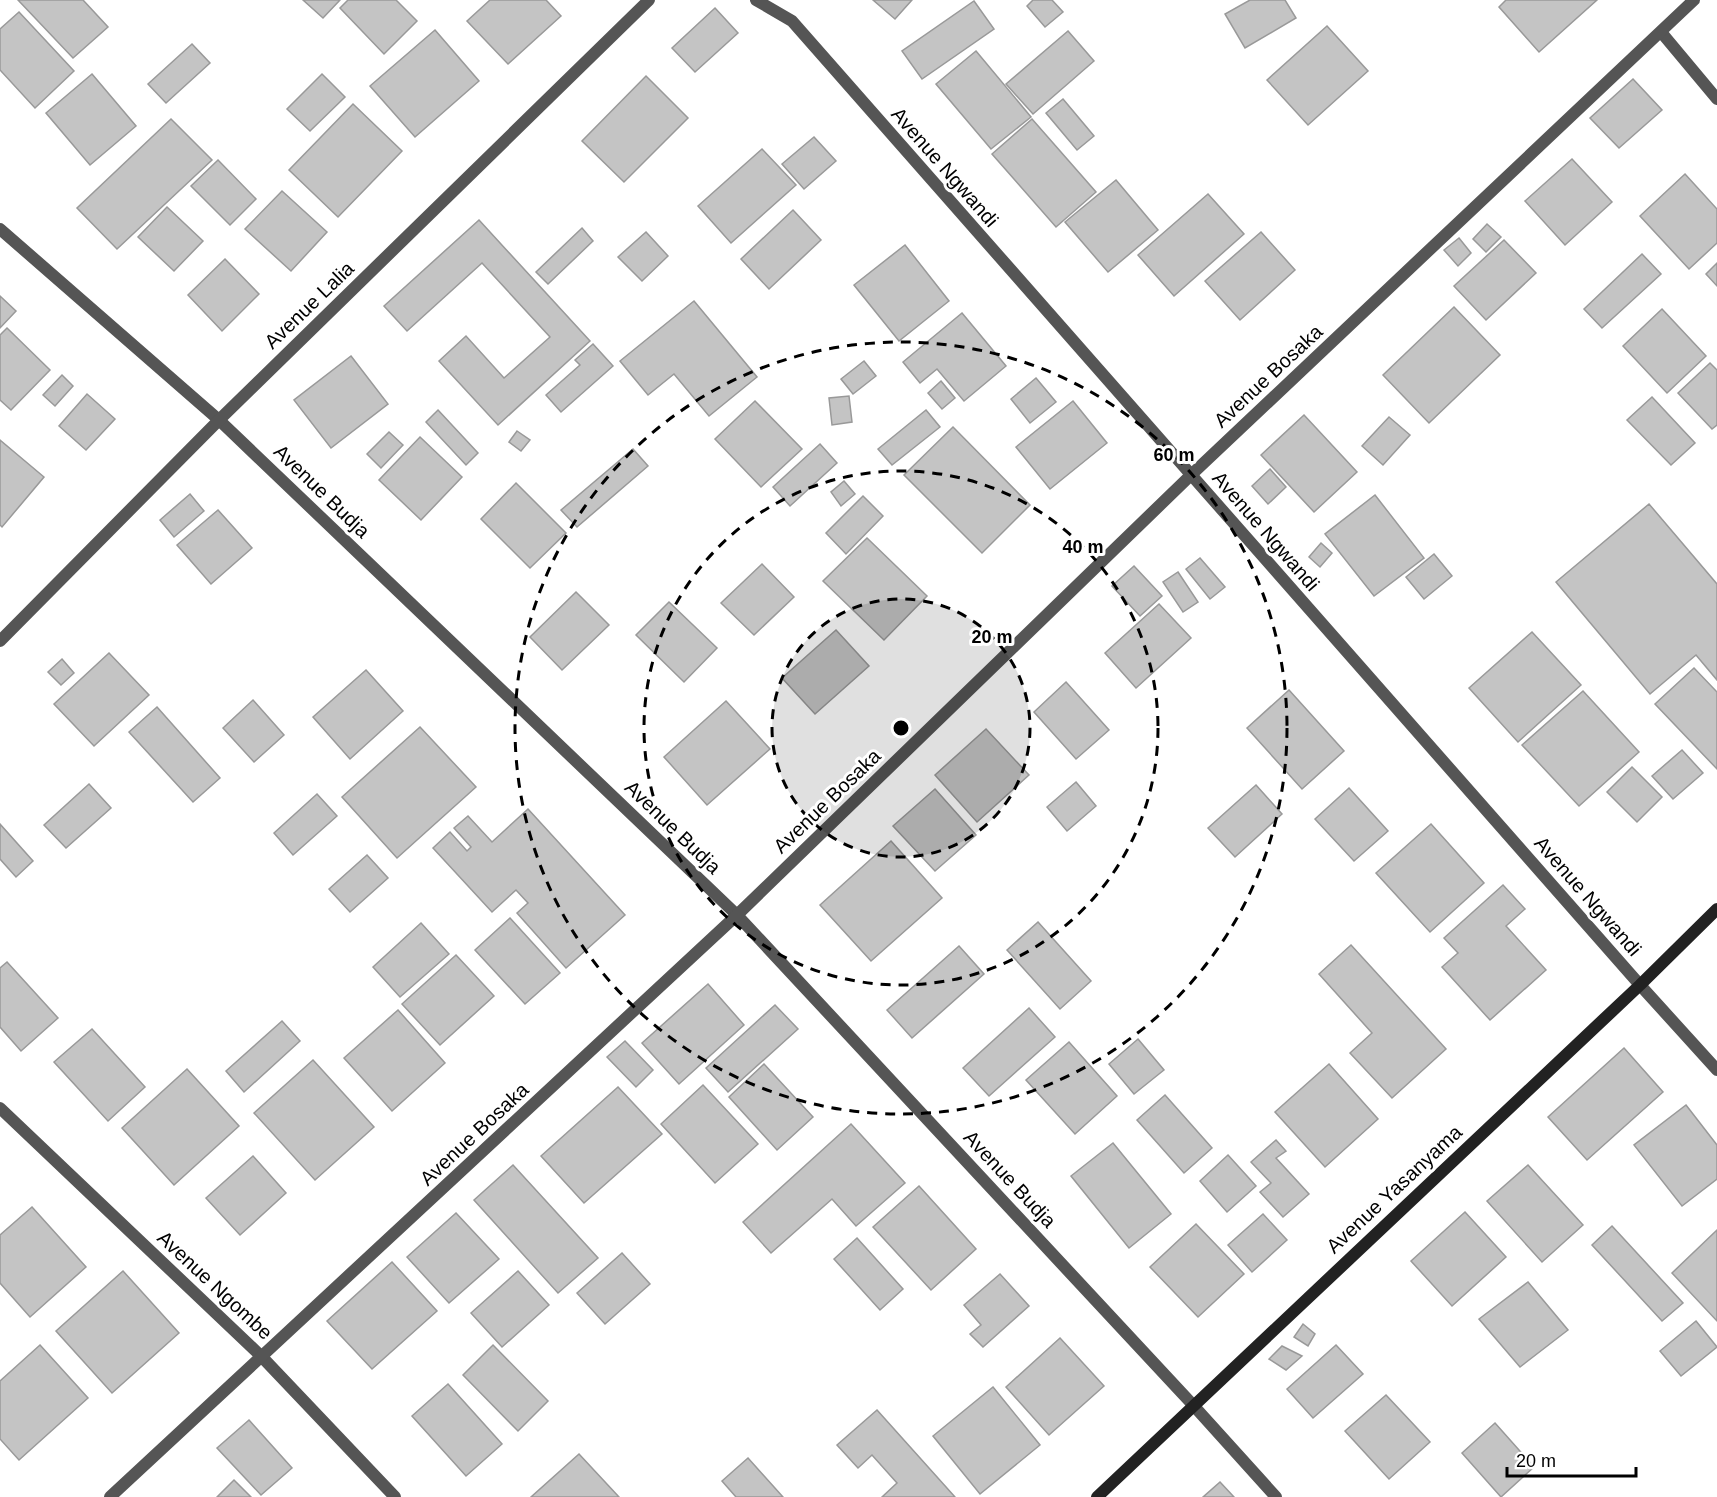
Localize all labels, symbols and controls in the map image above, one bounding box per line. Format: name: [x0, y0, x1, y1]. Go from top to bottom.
street label: Avenue Ngwandi: [887, 103, 1003, 231]
street label: Avenue Lalia: [260, 256, 359, 353]
street label: Avenue Bosaka: [1209, 320, 1327, 432]
street label: Avenue Budja: [270, 440, 375, 543]
text: 60 m: [1153, 445, 1195, 465]
street label: Avenue Ngwandi: [1208, 467, 1324, 595]
text: 40 m: [1062, 537, 1104, 557]
text: 20 m: [971, 627, 1013, 647]
centre of rings: [891, 718, 911, 738]
street label: Avenue Bosaka: [769, 744, 886, 857]
street label: Avenue Budja: [621, 776, 726, 879]
street label: Avenue Ngwandi: [1530, 832, 1646, 960]
street label: Avenue Bosaka: [415, 1078, 533, 1190]
street label: Avenue Yasanyama: [1322, 1120, 1467, 1257]
street label: Avenue Budja: [960, 1126, 1061, 1233]
street label: Avenue Ngombe: [153, 1226, 277, 1344]
scale bar: [1507, 1440, 1636, 1478]
text: 20 m: [1516, 1451, 1556, 1471]

